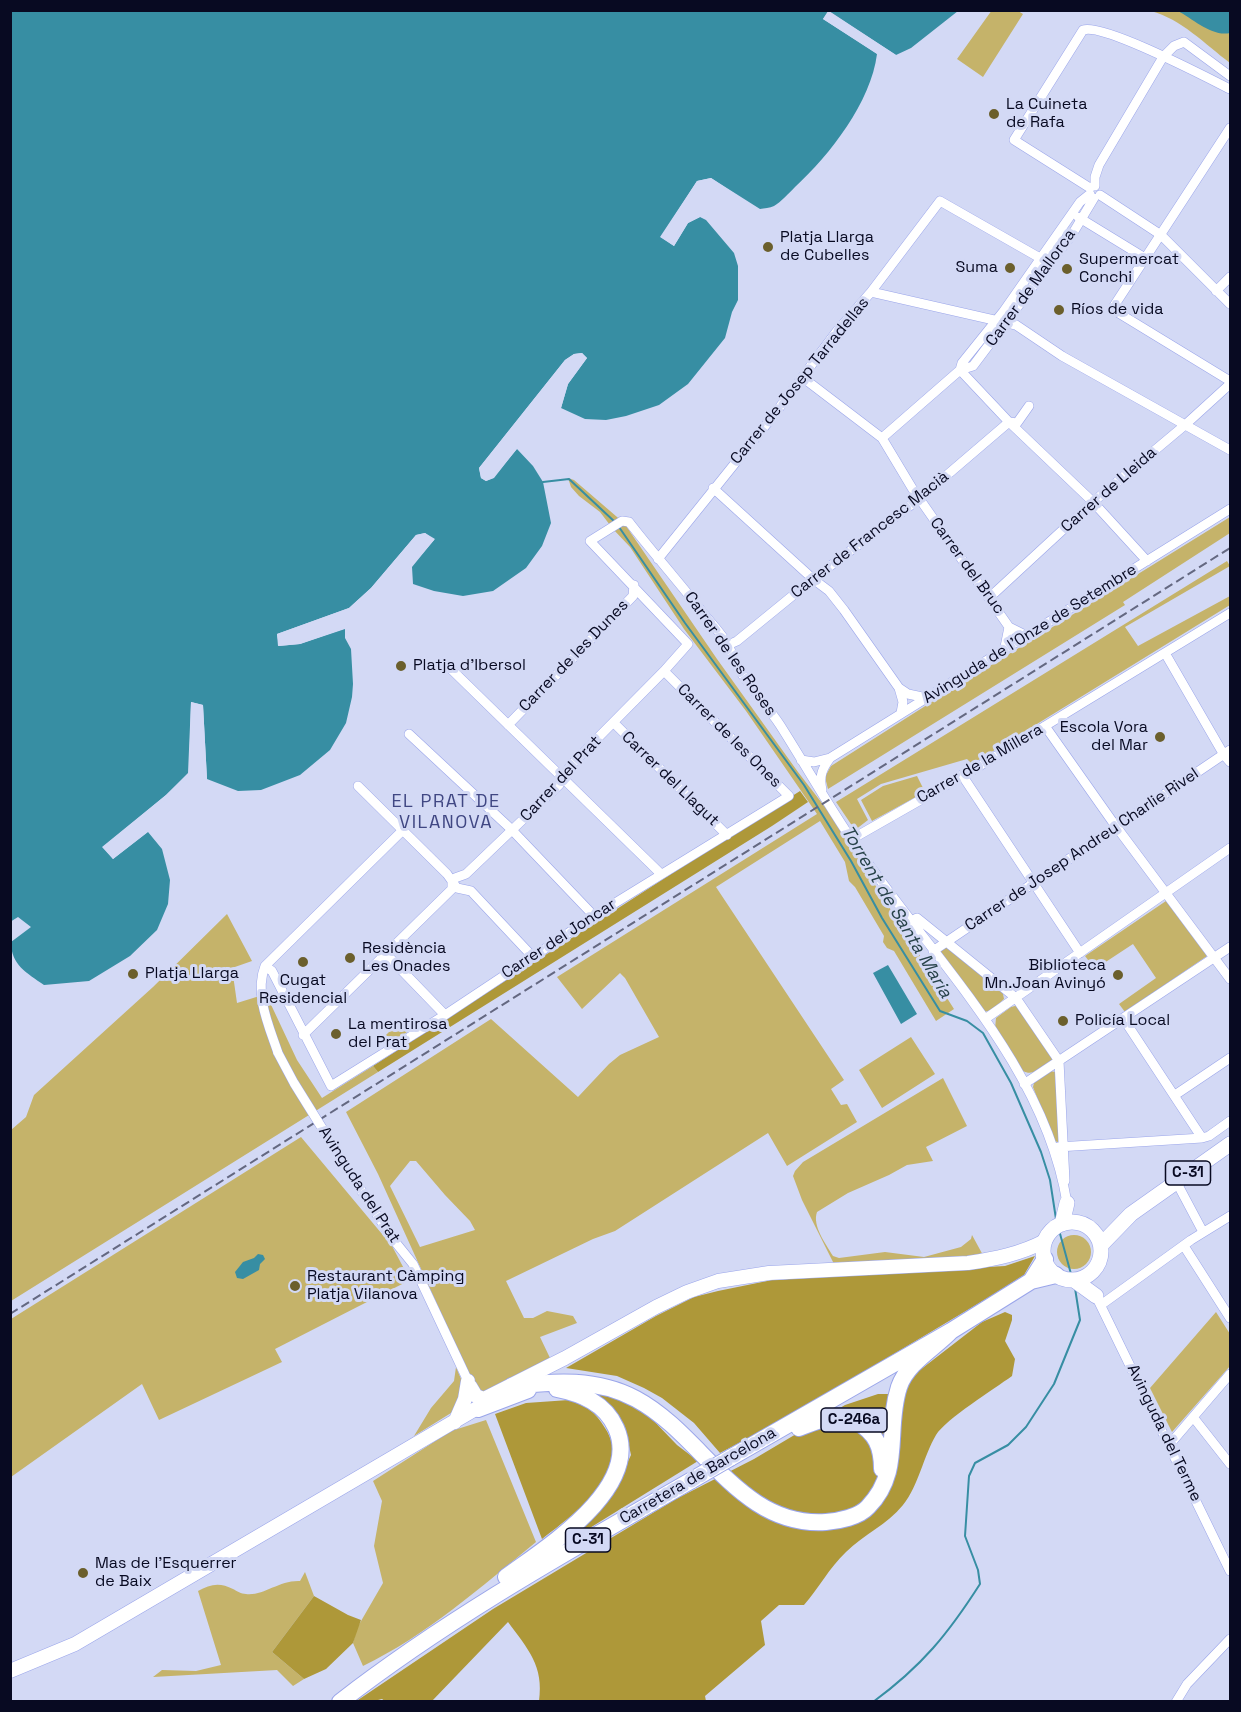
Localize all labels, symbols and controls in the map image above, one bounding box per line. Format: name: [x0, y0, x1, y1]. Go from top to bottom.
place label: La Cuineta de Rafa: [1006, 95, 1088, 133]
marker: La Cuineta de Rafa: [987, 107, 1001, 121]
street label: Carrer de Mallorca: [982, 226, 1080, 350]
place label: Platja Llarga de Cubelles: [780, 228, 874, 266]
marker: Platja Llarga de Cubelles: [761, 240, 775, 254]
place label: Supermercat Conchi: [1079, 250, 1179, 288]
place label: Suma: [955, 258, 998, 278]
marker: Suma: [1003, 261, 1017, 275]
marker: Supermercat Conchi: [1060, 262, 1074, 276]
street label: Carrer de Josep Tarradellas: [727, 294, 873, 468]
place label: Ríos de vida: [1071, 300, 1163, 320]
marker: Ríos de vida: [1052, 303, 1066, 317]
street label: Carrer de Lleida: [1057, 443, 1161, 537]
street label: Carrer de Francesc Macià: [787, 467, 953, 603]
street label: Carrer del Bruc: [926, 514, 1008, 618]
street label: Avinguda de l'Onze de Setembre: [920, 560, 1140, 708]
street label: Carrer de les Roses: [680, 588, 780, 720]
street label: Carrer de les Dunes: [515, 596, 633, 716]
place label: Platja d'Ibersol: [413, 656, 526, 676]
marker: Platja d'Ibersol: [394, 659, 408, 673]
street label: Carrer de les Ones: [673, 680, 785, 792]
place label: Escola Vora del Mar: [1060, 718, 1148, 756]
street label: Carrer de la Millera: [914, 720, 1046, 808]
street label: Carrer del Llagut: [617, 728, 723, 830]
marker: Escola Vora del Mar: [1153, 730, 1167, 744]
street label: Carrer del Prat: [516, 732, 606, 826]
street label: Carrer de Josep Andreu Charlie Rivel: [961, 764, 1203, 936]
district label: EL PRAT DE VILANOVA: [391, 791, 501, 834]
water label: Torrent de Santa Maria: [836, 822, 956, 1002]
street label: Carrer del Joncar: [498, 895, 620, 983]
place label: Residència Les Onades: [362, 939, 450, 977]
marker: Residència Les Onades: [343, 951, 357, 965]
marker: Cugat Residencial: [296, 955, 310, 969]
place label: Biblioteca Mn.Joan Avinyó: [985, 956, 1106, 994]
place label: Platja Llarga: [145, 964, 239, 984]
marker: Platja Llarga: [126, 967, 140, 981]
marker: Biblioteca Mn.Joan Avinyó: [1111, 968, 1125, 982]
place label: Cugat Residencial: [259, 971, 347, 1009]
place label: Policía Local: [1075, 1011, 1170, 1031]
marker: Policía Local: [1056, 1014, 1070, 1028]
place label: La mentirosa del Prat: [348, 1015, 447, 1053]
marker: La mentirosa del Prat: [329, 1027, 343, 1041]
street label: Avinguda del Prat: [314, 1123, 404, 1247]
road number: C-31: [1166, 1161, 1210, 1185]
place label: Restaurant Càmping Platja Vilanova: [307, 1267, 464, 1305]
marker: Restaurant Càmping Platja Vilanova: [288, 1279, 302, 1293]
street label: Avinguda del Terme: [1122, 1361, 1206, 1505]
road number: C-246a: [821, 1408, 887, 1432]
street label: Carretera de Barcelona: [616, 1423, 780, 1529]
road number: C-31: [566, 1528, 610, 1552]
place label: Mas de l'Esquerrer de Baix: [95, 1554, 237, 1592]
marker: Mas de l'Esquerrer de Baix: [76, 1566, 90, 1580]

